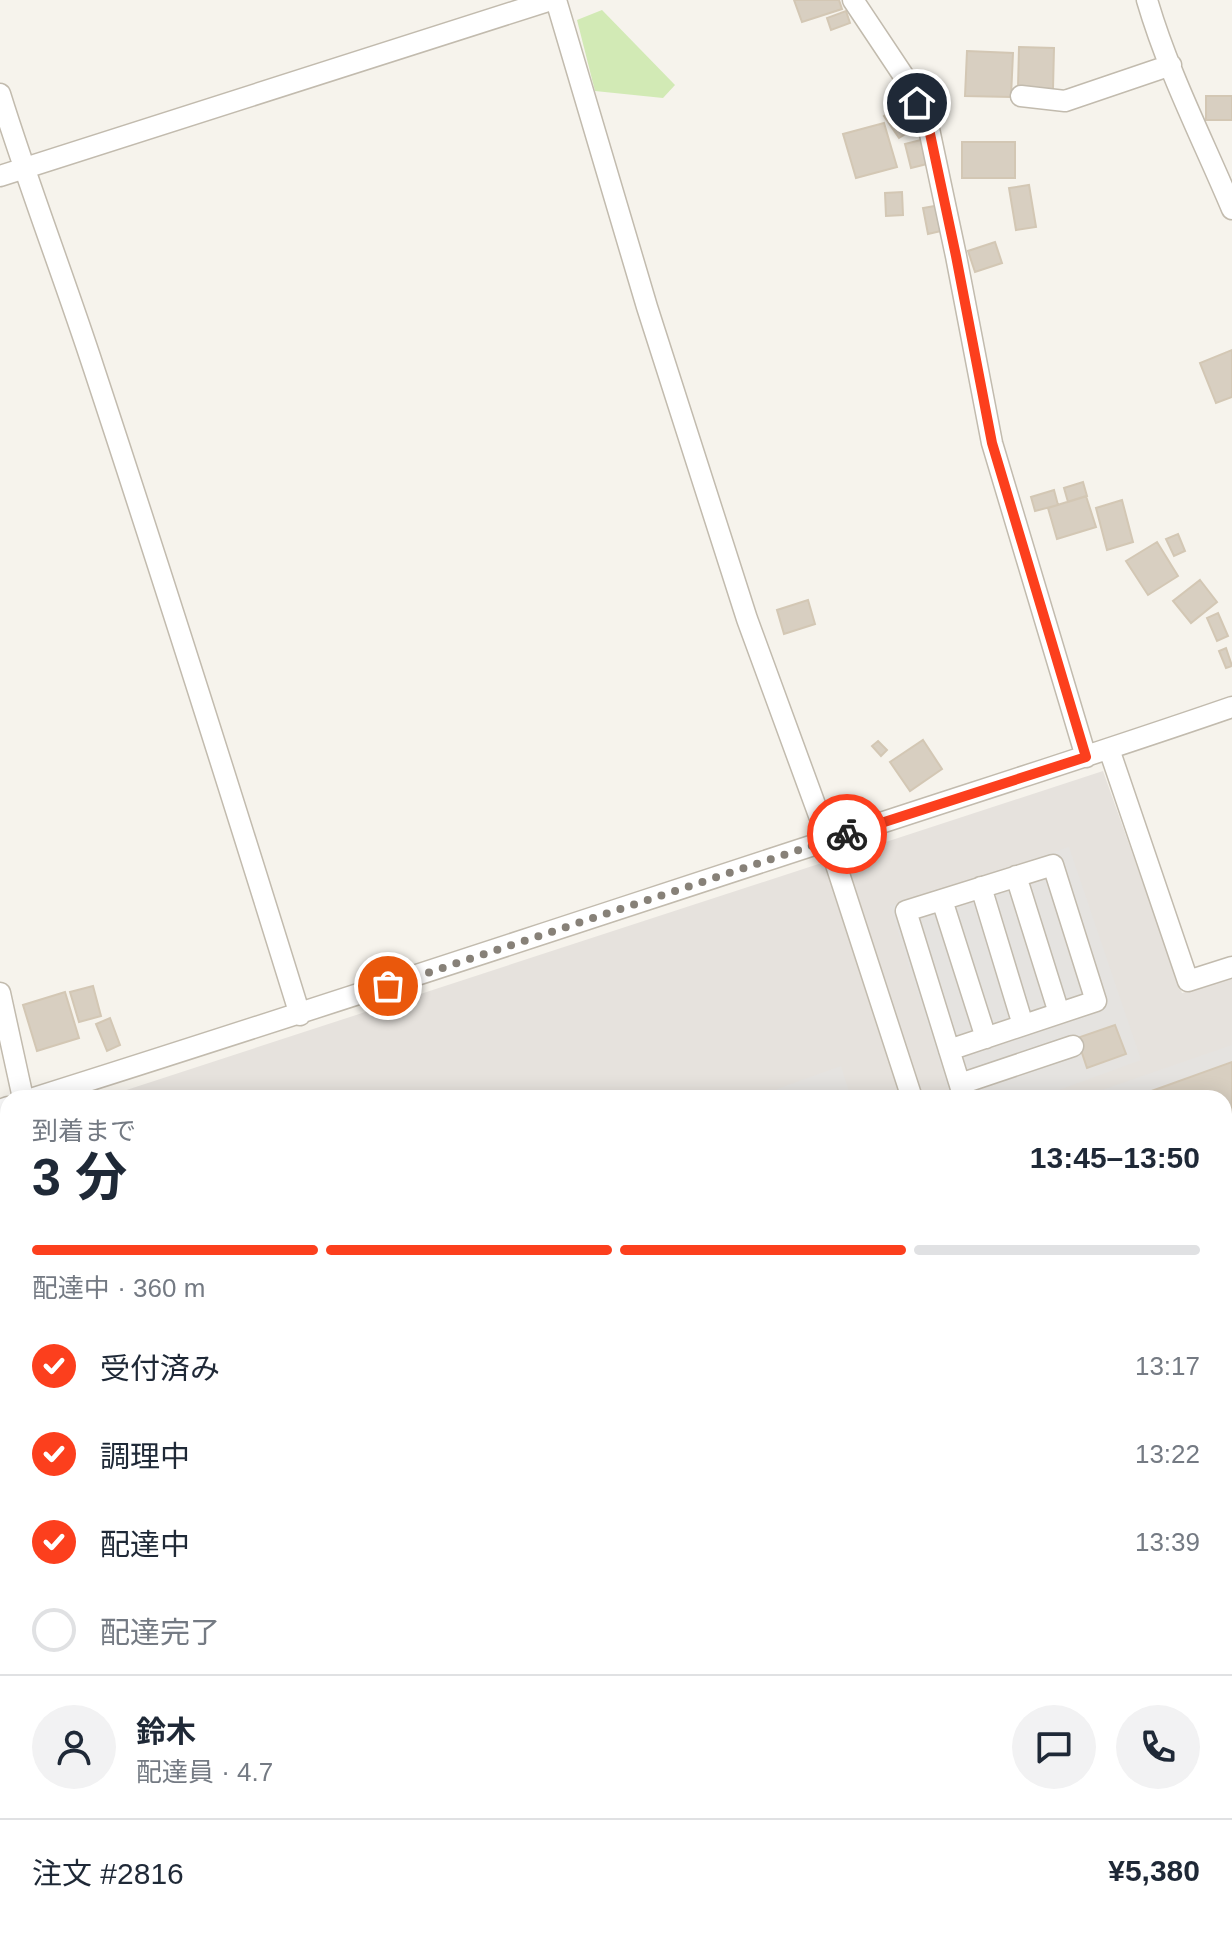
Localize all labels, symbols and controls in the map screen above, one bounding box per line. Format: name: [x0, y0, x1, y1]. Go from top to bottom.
pin: [883, 69, 951, 137]
icon: home: [895, 81, 939, 125]
courier: [807, 794, 887, 874]
icon: bike: [825, 812, 869, 856]
pin: [354, 952, 422, 1020]
icon: bag: [366, 964, 410, 1008]
text: 到着まで: [32, 1116, 136, 1146]
text: 13:45–13:50: [1030, 1141, 1200, 1174]
text: 3 分: [32, 1148, 127, 1206]
text: 配達中 · 360 m: [32, 1273, 205, 1303]
icon: check: [32, 1344, 76, 1388]
text: 13:17: [1135, 1351, 1200, 1381]
text: 受付済み: [100, 1352, 220, 1385]
icon: check: [32, 1432, 76, 1476]
text: 13:22: [1135, 1439, 1200, 1469]
text: 調理中: [100, 1440, 190, 1473]
icon: check: [32, 1520, 76, 1564]
text: 13:39: [1135, 1527, 1200, 1557]
text: 配達中: [100, 1528, 190, 1561]
text: 配達完了: [100, 1616, 220, 1649]
button: person: [32, 1705, 116, 1789]
button: chat: [1012, 1705, 1096, 1789]
button: phone: [1116, 1705, 1200, 1789]
text: 鈴木: [136, 1715, 196, 1748]
text: 配達員 · 4.7: [136, 1757, 273, 1787]
text: ¥5,380: [1108, 1854, 1200, 1887]
text: 注文 #2816: [32, 1857, 184, 1890]

